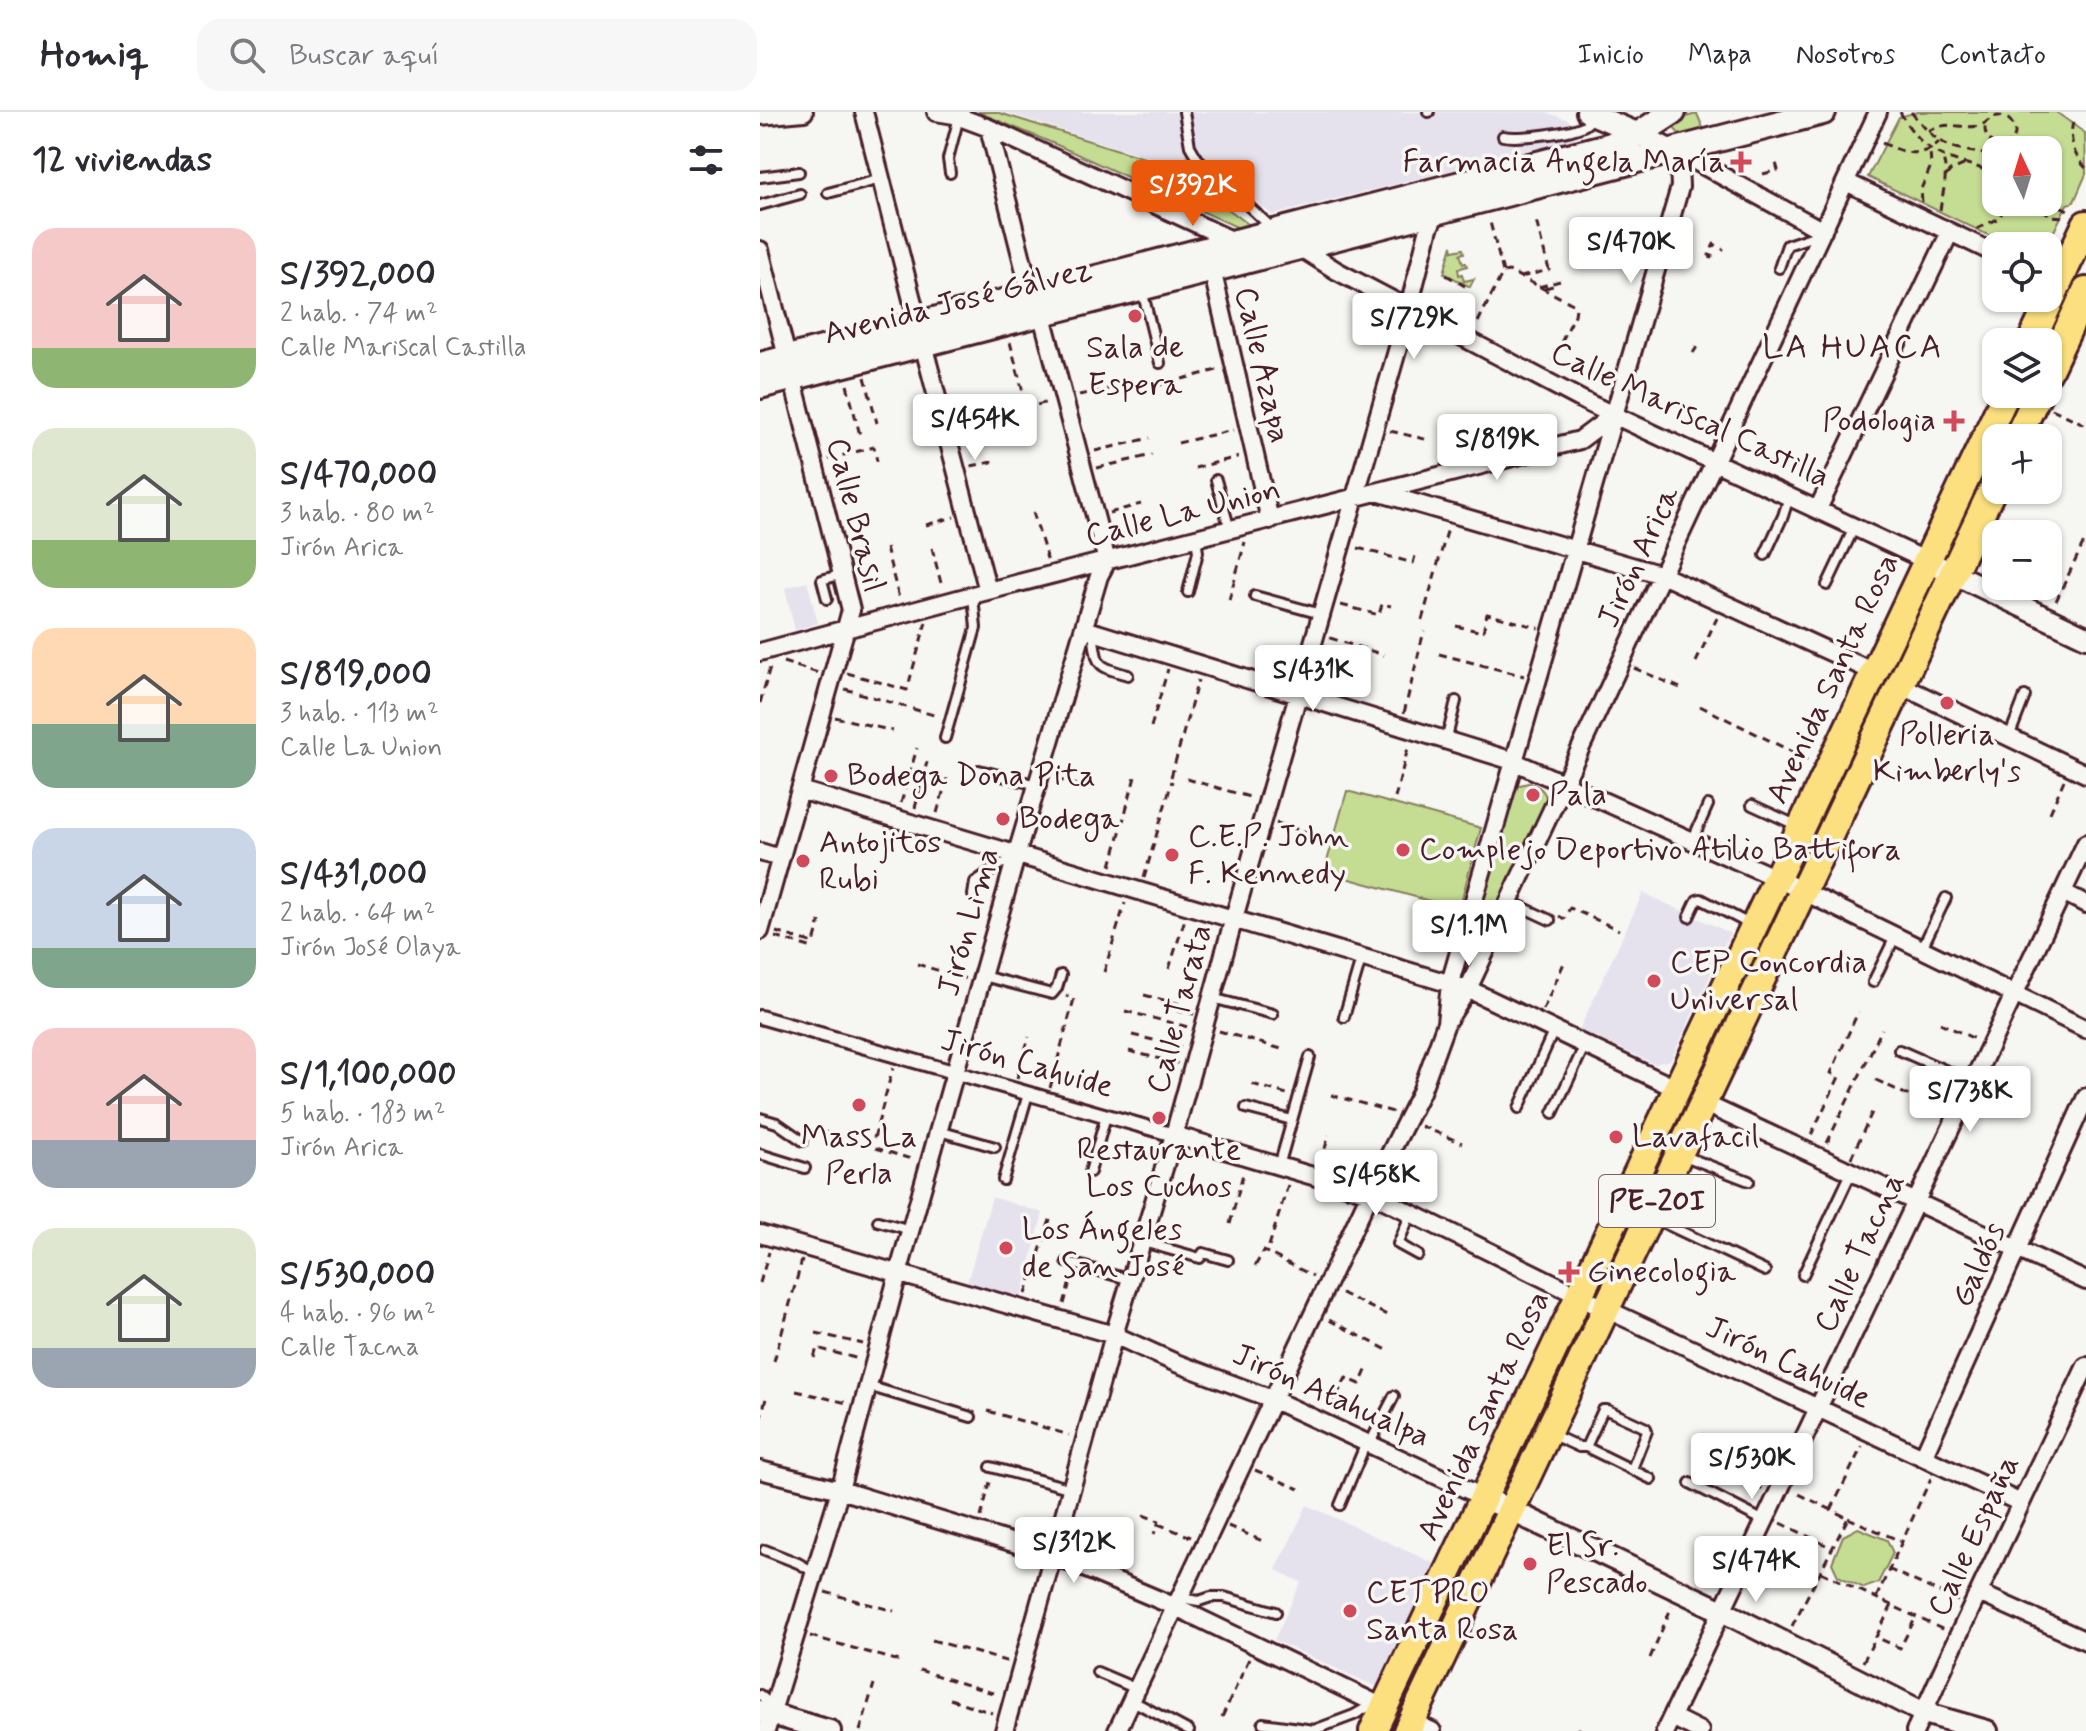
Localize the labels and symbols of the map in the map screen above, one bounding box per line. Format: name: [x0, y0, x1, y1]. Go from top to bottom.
north arrow: [1982, 136, 2062, 216]
place label: Farmacia Angela María: [1402, 141, 1725, 186]
marker: Farmacia Angela María: [1732, 153, 1750, 171]
pin: S/392K: [1128, 160, 1258, 228]
pin: S/470K: [1566, 217, 1696, 285]
street label: Avenida José Gálvez: [819, 248, 1097, 356]
street label: Calle Azapa: [1224, 283, 1300, 447]
pin: S/729K: [1349, 293, 1479, 361]
marker: Sala de Espera: [1126, 307, 1144, 325]
district label: LA HUACA: [1762, 325, 1944, 370]
place label: Sala de Espera: [1086, 327, 1184, 406]
street label: Calle Mariscal Castilla: [1544, 332, 1836, 498]
pin: S/454K: [910, 394, 1040, 462]
place label: Podologia: [1822, 400, 1936, 442]
marker: Podologia: [1943, 410, 1965, 432]
pin: S/819K: [1432, 414, 1562, 482]
street label: Calle Brasil: [816, 434, 894, 596]
street label: Calle La Union: [1081, 468, 1285, 558]
street label: Jirón Arica: [1588, 479, 1690, 635]
street label: Avenida Santa Rosa: [1757, 547, 1909, 811]
pin: S/431K: [1248, 645, 1378, 713]
marker: Polleria Kimberly's: [1938, 694, 1956, 712]
place label: Polleria Kimberly's: [1873, 714, 2021, 793]
place label: Bodega Dona Pita: [847, 755, 1096, 799]
marker: Bodega Dona Pita: [822, 767, 840, 785]
place label: Pala: [1549, 774, 1607, 816]
marker: Pala: [1524, 786, 1542, 804]
place label: Bodega: [1019, 798, 1120, 842]
marker: Bodega: [994, 810, 1012, 828]
place label: C.E.P. John F. Kennedy: [1188, 816, 1349, 895]
place label: Antojitos Rubi: [819, 822, 942, 901]
place label: Complejo Deportivo Atilio Battifora: [1419, 829, 1901, 873]
marker: Complejo Deportivo Atilio Battifora: [1394, 841, 1412, 859]
street label: Jirón Lima: [928, 843, 1010, 1001]
marker: C.E.P. John F. Kennedy: [1163, 846, 1181, 864]
marker: Antojitos Rubi: [794, 852, 812, 870]
pin: S/1.1M: [1404, 900, 1534, 968]
street label: Calle Tarata: [1137, 920, 1223, 1098]
place label: CEP Concordia Universal: [1670, 942, 1867, 1021]
marker: CEP Concordia Universal: [1645, 972, 1663, 990]
street label: Jirón Cahuide: [936, 1019, 1118, 1109]
pin: S/738K: [1905, 1066, 2035, 1134]
marker: Mass La Perla: [850, 1096, 868, 1114]
marker: Restaurante Los Cuchos: [1150, 1109, 1168, 1127]
place label: Mass La Perla: [801, 1116, 917, 1195]
place label: Lavafacil: [1632, 1116, 1759, 1158]
marker: Lavafacil: [1607, 1128, 1625, 1146]
place label: Restaurante Los Cuchos: [1077, 1129, 1241, 1208]
pin: S/458K: [1311, 1150, 1441, 1218]
street label: Calle Tacna: [1805, 1166, 1915, 1340]
road number: PE-20I: [1599, 1175, 1715, 1227]
place label: Los Ángeles de San José: [1022, 1209, 1184, 1288]
street label: Galdós: [1942, 1216, 2016, 1314]
marker: Los Ángeles de San José: [997, 1239, 1015, 1257]
place label: Ginecologia: [1587, 1251, 1737, 1296]
marker: Ginecologia: [1558, 1261, 1580, 1283]
street label: Avenida Santa Rosa: [1408, 1284, 1560, 1548]
street label: Jirón Cahuide: [1699, 1306, 1877, 1420]
street label: Jirón Atahualpa: [1226, 1334, 1436, 1458]
pin: S/530K: [1687, 1433, 1817, 1501]
street label: Calle España: [1918, 1448, 2030, 1624]
pin: S/312K: [1009, 1517, 1139, 1585]
place label: El Sr. Pescado: [1546, 1525, 1648, 1604]
pin: S/474K: [1691, 1536, 1821, 1604]
marker: El Sr. Pescado: [1521, 1555, 1539, 1573]
place label: CETPRO Santa Rosa: [1366, 1572, 1518, 1651]
marker: CETPRO Santa Rosa: [1341, 1602, 1359, 1620]

